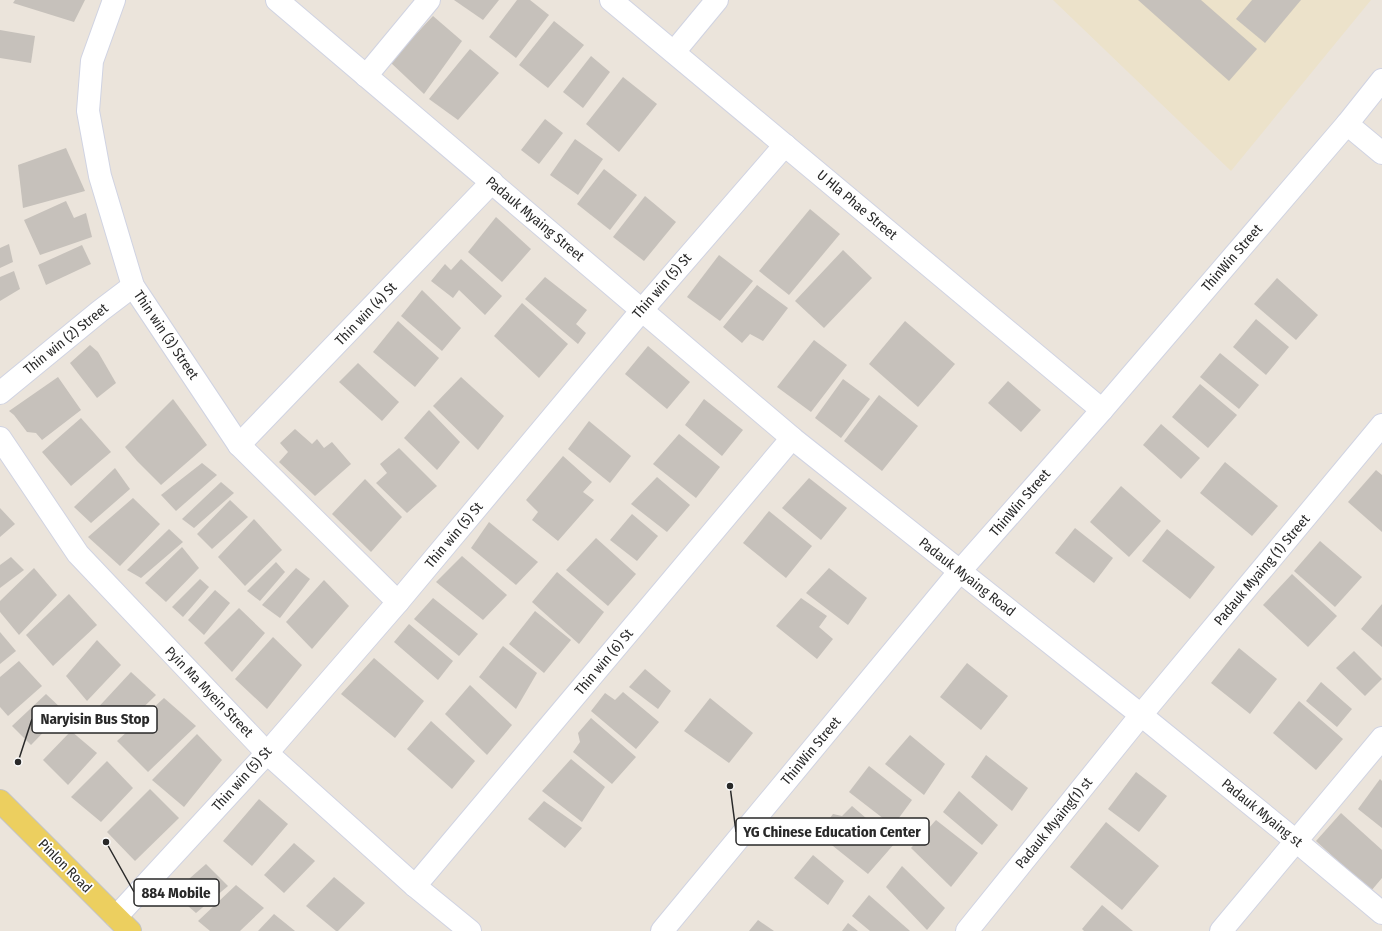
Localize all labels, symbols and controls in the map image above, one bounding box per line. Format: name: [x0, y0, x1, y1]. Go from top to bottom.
street label: U Hla Phae Street: [813, 166, 901, 244]
street label: Padauk Myaing Street: [482, 173, 588, 265]
street label: ThinWin Street: [1198, 220, 1266, 295]
street label: Thin win (5) St: [629, 250, 695, 322]
street label: Thin win (4) St: [332, 279, 401, 349]
street label: Thin win (3) Street: [130, 287, 202, 383]
street label: Thin win (2) Street: [20, 300, 112, 378]
street label: ThinWin Street: [986, 465, 1054, 540]
street label: Thin win (5) St: [421, 498, 487, 571]
street label: Padauk Myaing (1) Street: [1211, 511, 1314, 629]
street label: Padauk Myaing Road: [915, 534, 1019, 620]
street label: Thin win (6) St: [571, 625, 637, 699]
street label: Pyin Ma Myein Street: [161, 643, 257, 741]
callout: Naryisin Bus Stop: [32, 706, 157, 733]
text: Naryisin Bus Stop: [40, 710, 150, 728]
street label: ThinWin Street: [778, 713, 845, 789]
street label: Thin win (5) St: [209, 743, 276, 815]
street label: Padauk Myaing(1) st: [1012, 774, 1096, 872]
street label: Padauk Myaing st: [1218, 775, 1306, 851]
callout: YG Chinese Education Center: [736, 818, 929, 845]
text: YG Chinese Education Center: [742, 823, 921, 841]
street label: Pinlon Road: [35, 836, 95, 896]
callout: 884 Mobile: [134, 879, 219, 906]
text: 884 Mobile: [141, 884, 211, 902]

